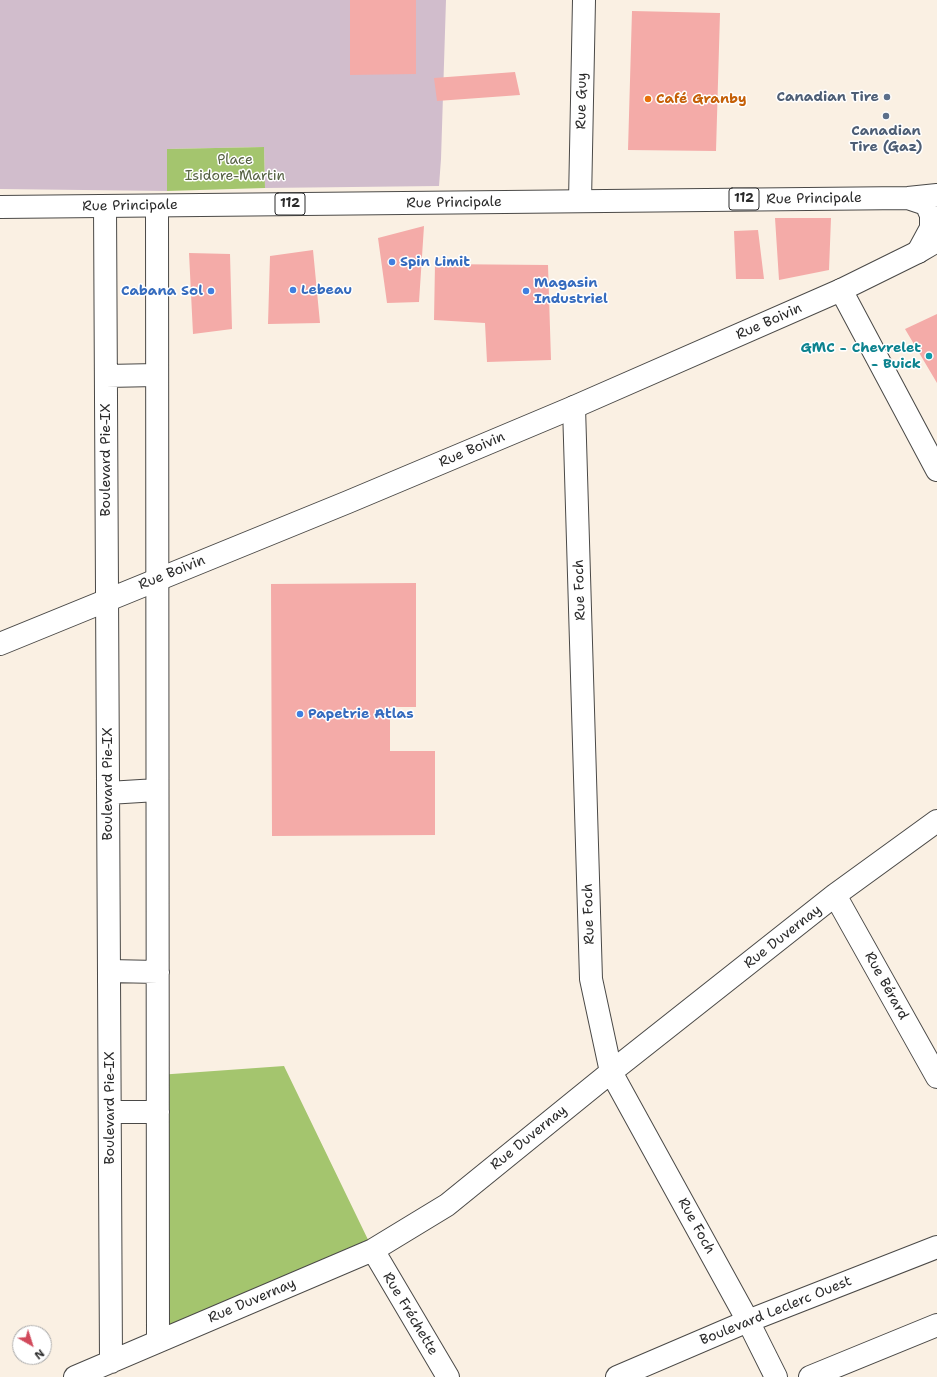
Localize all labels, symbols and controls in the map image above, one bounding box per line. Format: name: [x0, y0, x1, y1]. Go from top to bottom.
street label: Rue Guy: [573, 72, 591, 130]
place label: Canadian Tire: [776, 89, 879, 105]
place label: Café Granby: [656, 91, 747, 107]
marker: Canadian Tire: [882, 92, 892, 102]
marker: Café Granby: [643, 94, 653, 104]
marker: Canadian Tire (Gaz): [881, 111, 891, 121]
place label: Canadian Tire (Gaz): [850, 123, 922, 156]
park label: Place Isidore-Martin: [185, 152, 285, 184]
road number: 112: [729, 188, 759, 210]
street label: Rue Principale: [766, 190, 862, 208]
road number: 112: [275, 193, 305, 215]
street label: Rue Principale: [406, 194, 502, 212]
street label: Rue Principale: [82, 197, 178, 215]
place label: Spin Limit: [400, 254, 470, 270]
marker: Spin Limit: [387, 257, 397, 267]
place label: Magasin Industriel: [534, 275, 608, 308]
place label: Lebeau: [301, 282, 352, 298]
place label: Cabana Sol: [121, 283, 203, 299]
marker: Lebeau: [288, 285, 298, 295]
marker: Cabana Sol: [206, 286, 216, 296]
marker: Magasin Industriel: [521, 286, 531, 296]
street label: Rue Boivin: [734, 300, 804, 344]
place label: GMC - Chevrelet - Buick: [801, 340, 921, 372]
marker: GMC - Chevrelet - Buick: [924, 351, 934, 361]
street label: Boulevard Pie-IX: [98, 403, 114, 517]
street label: Rue Boivin: [436, 429, 508, 471]
street label: Rue Boivin: [136, 552, 208, 594]
street label: Rue Foch: [571, 559, 589, 621]
place label: Papetrie Atlas: [308, 706, 414, 722]
marker: Papetrie Atlas: [295, 709, 305, 719]
street label: Boulevard Pie-IX: [100, 727, 116, 841]
street label: Rue Foch: [580, 883, 598, 945]
street label: Rue Duvernay: [741, 902, 825, 972]
street label: Rue Bérard: [860, 949, 912, 1023]
street label: Boulevard Pie-IX: [102, 1051, 118, 1165]
street label: Rue Duvernay: [487, 1102, 571, 1174]
street label: Rue Foch: [674, 1195, 718, 1257]
street label: Rue Fréchette: [379, 1270, 441, 1358]
street label: Boulevard Leclerc Ouest: [698, 1273, 854, 1349]
street label: Rue Duvernay: [206, 1275, 298, 1327]
north arrow: [12, 1325, 52, 1365]
text: N: [31, 1345, 47, 1363]

